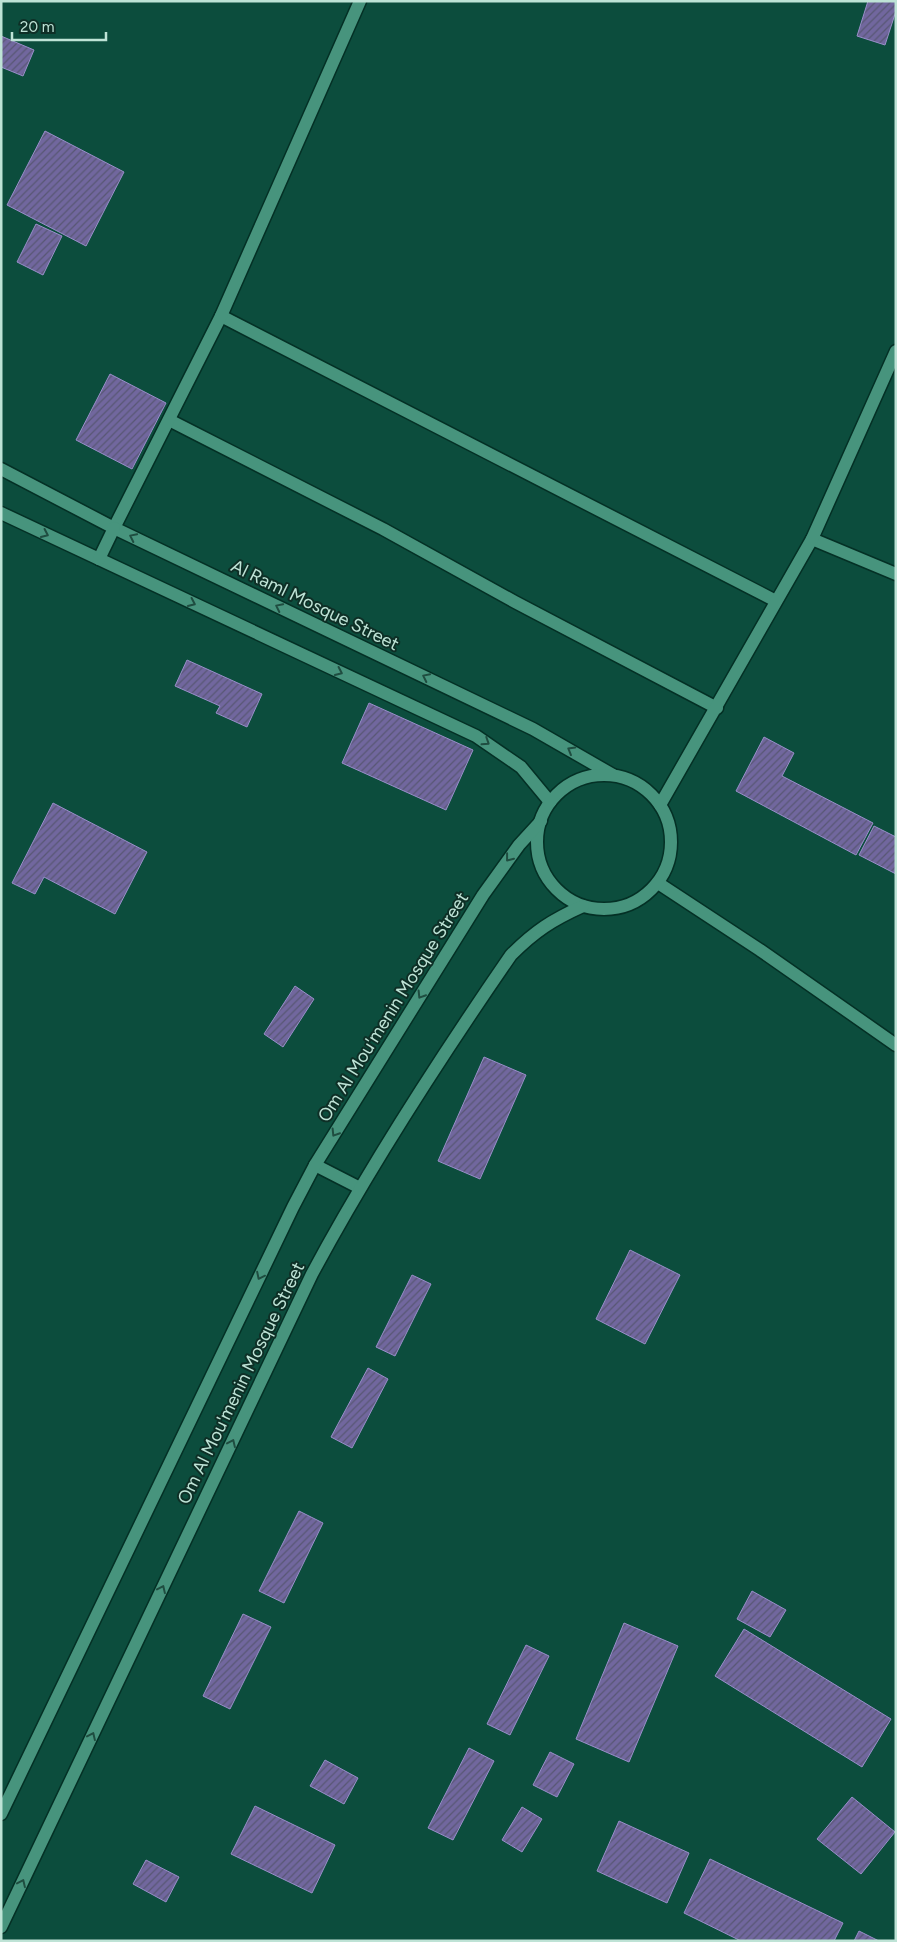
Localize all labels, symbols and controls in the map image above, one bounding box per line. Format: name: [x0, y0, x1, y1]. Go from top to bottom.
scale bar: [12, 10, 106, 42]
text: 20 m: [20, 18, 54, 36]
one-way arrow: [40, 527, 49, 538]
one-way arrow: [129, 532, 138, 543]
street label: Al Raml Mosque Street: [228, 555, 403, 655]
one-way arrow: [187, 596, 196, 606]
one-way arrow: [276, 603, 285, 613]
one-way arrow: [334, 666, 343, 676]
one-way arrow: [422, 673, 431, 683]
one-way arrow: [480, 736, 489, 746]
one-way arrow: [568, 746, 577, 756]
one-way arrow: [506, 852, 515, 862]
street label: Om Al Mou'menin Mosque Street: [313, 888, 473, 1126]
one-way arrow: [418, 989, 428, 998]
one-way arrow: [332, 1127, 342, 1136]
street label: Om Al Mou'menin Mosque Street: [173, 1258, 309, 1508]
one-way arrow: [256, 1271, 266, 1280]
one-way arrow: [226, 1439, 236, 1448]
one-way arrow: [156, 1585, 166, 1594]
one-way arrow: [86, 1732, 96, 1741]
one-way arrow: [16, 1879, 26, 1888]

